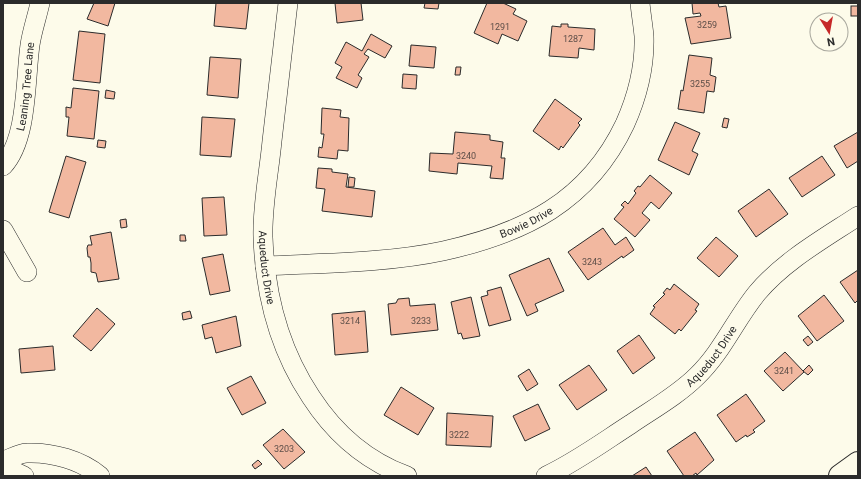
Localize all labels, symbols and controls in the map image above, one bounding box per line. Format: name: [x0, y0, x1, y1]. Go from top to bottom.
north arrow: [809, 12, 849, 52]
house number: 3259: [697, 20, 717, 30]
house number: 1291: [490, 22, 510, 32]
house number: 1287: [563, 34, 583, 44]
text: N: [826, 34, 836, 48]
street label: Leaning Tree Lane: [14, 41, 37, 133]
house number: 3255: [690, 79, 710, 89]
house number: 3240: [456, 151, 476, 161]
street label: Bowie Drive: [498, 204, 555, 241]
street label: Aqueduct Drive: [256, 230, 277, 306]
house number: 3243: [582, 257, 602, 267]
house number: 3214: [340, 316, 360, 326]
house number: 3233: [411, 316, 431, 326]
street label: Aqueduct Drive: [684, 323, 740, 390]
house number: 3241: [774, 366, 794, 376]
house number: 3222: [449, 430, 469, 440]
house number: 3203: [274, 444, 294, 454]

